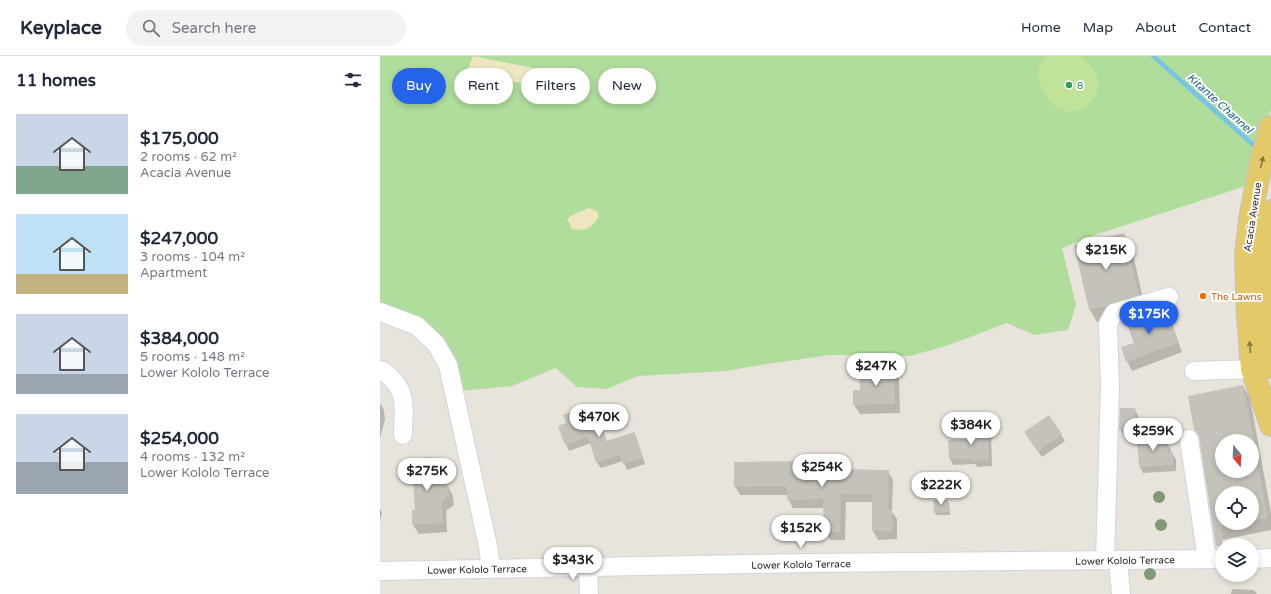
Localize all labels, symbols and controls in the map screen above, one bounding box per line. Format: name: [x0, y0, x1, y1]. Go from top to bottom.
search box: [126, 10, 406, 46]
text: Keyplace: [20, 17, 102, 39]
icon: search: [140, 17, 162, 39]
text: Search here: [172, 19, 256, 37]
text: Home: [1021, 19, 1061, 36]
text: Map: [1083, 19, 1113, 36]
text: About: [1135, 19, 1177, 36]
text: Contact: [1199, 19, 1251, 36]
chip: Buy: [392, 68, 446, 104]
chip: Rent: [454, 68, 513, 104]
chip: Filters: [521, 68, 590, 104]
chip: New: [598, 68, 656, 104]
icon: filters: [342, 69, 364, 91]
text: 11 homes: [16, 70, 96, 91]
water label: Kitante Channel: [1184, 71, 1256, 137]
marker: 8: [1064, 80, 1074, 90]
place label: 8: [1077, 80, 1083, 92]
text: $175,000: [140, 128, 219, 149]
icon: home: [48, 130, 96, 178]
text: 2 rooms · 62 m²: [140, 149, 237, 165]
one-way arrow: [1259, 156, 1265, 169]
text: Acacia Avenue: [140, 165, 231, 181]
street label: Acacia Avenue: [1242, 181, 1264, 253]
text: $247,000: [140, 228, 218, 249]
icon: home: [48, 230, 96, 278]
pin: $215K: [1078, 237, 1134, 271]
text: $215K: [1085, 242, 1127, 258]
text: 3 rooms · 104 m²: [140, 249, 245, 265]
text: Apartment: [140, 265, 207, 281]
marker: The Lawns: [1198, 291, 1208, 301]
place label: The Lawns: [1211, 291, 1262, 303]
pin: $175K: [1121, 301, 1177, 335]
text: $175K: [1128, 306, 1170, 322]
text: $384,000: [140, 328, 219, 349]
icon: home: [48, 330, 96, 378]
one-way arrow: [1247, 341, 1254, 353]
text: 5 rooms · 148 m²: [140, 349, 245, 365]
pin: $247K: [848, 353, 904, 387]
text: $247K: [855, 358, 897, 374]
text: Lower Kololo Terrace: [140, 365, 269, 381]
pin: $470K: [571, 404, 627, 438]
text: $470K: [578, 409, 620, 425]
pin: $384K: [943, 412, 999, 446]
text: $384K: [950, 417, 992, 433]
pin: $259K: [1125, 418, 1181, 452]
text: $259K: [1132, 423, 1174, 439]
text: $254,000: [140, 428, 219, 449]
icon: home: [48, 430, 96, 478]
north arrow: [1215, 434, 1259, 478]
map controls: [1215, 434, 1259, 582]
text: 4 rooms · 132 m²: [140, 449, 245, 465]
pin: $254K: [794, 454, 850, 488]
pin: $275K: [399, 458, 455, 492]
text: $254K: [801, 459, 843, 475]
text: $275K: [406, 463, 448, 479]
text: Lower Kololo Terrace: [140, 465, 269, 481]
pin: $222K: [913, 472, 969, 506]
text: $222K: [920, 477, 962, 493]
button: locate: [1215, 486, 1259, 530]
pin: $152K: [773, 515, 829, 549]
text: $152K: [780, 520, 822, 536]
button: layers: [1215, 538, 1259, 582]
pin: $343K: [545, 547, 601, 581]
text: $343K: [552, 552, 594, 568]
street label: Lower Kololo Terrace: [1075, 554, 1175, 568]
street label: Lower Kololo Terrace: [751, 558, 851, 572]
street label: Lower Kololo Terrace: [427, 563, 527, 577]

